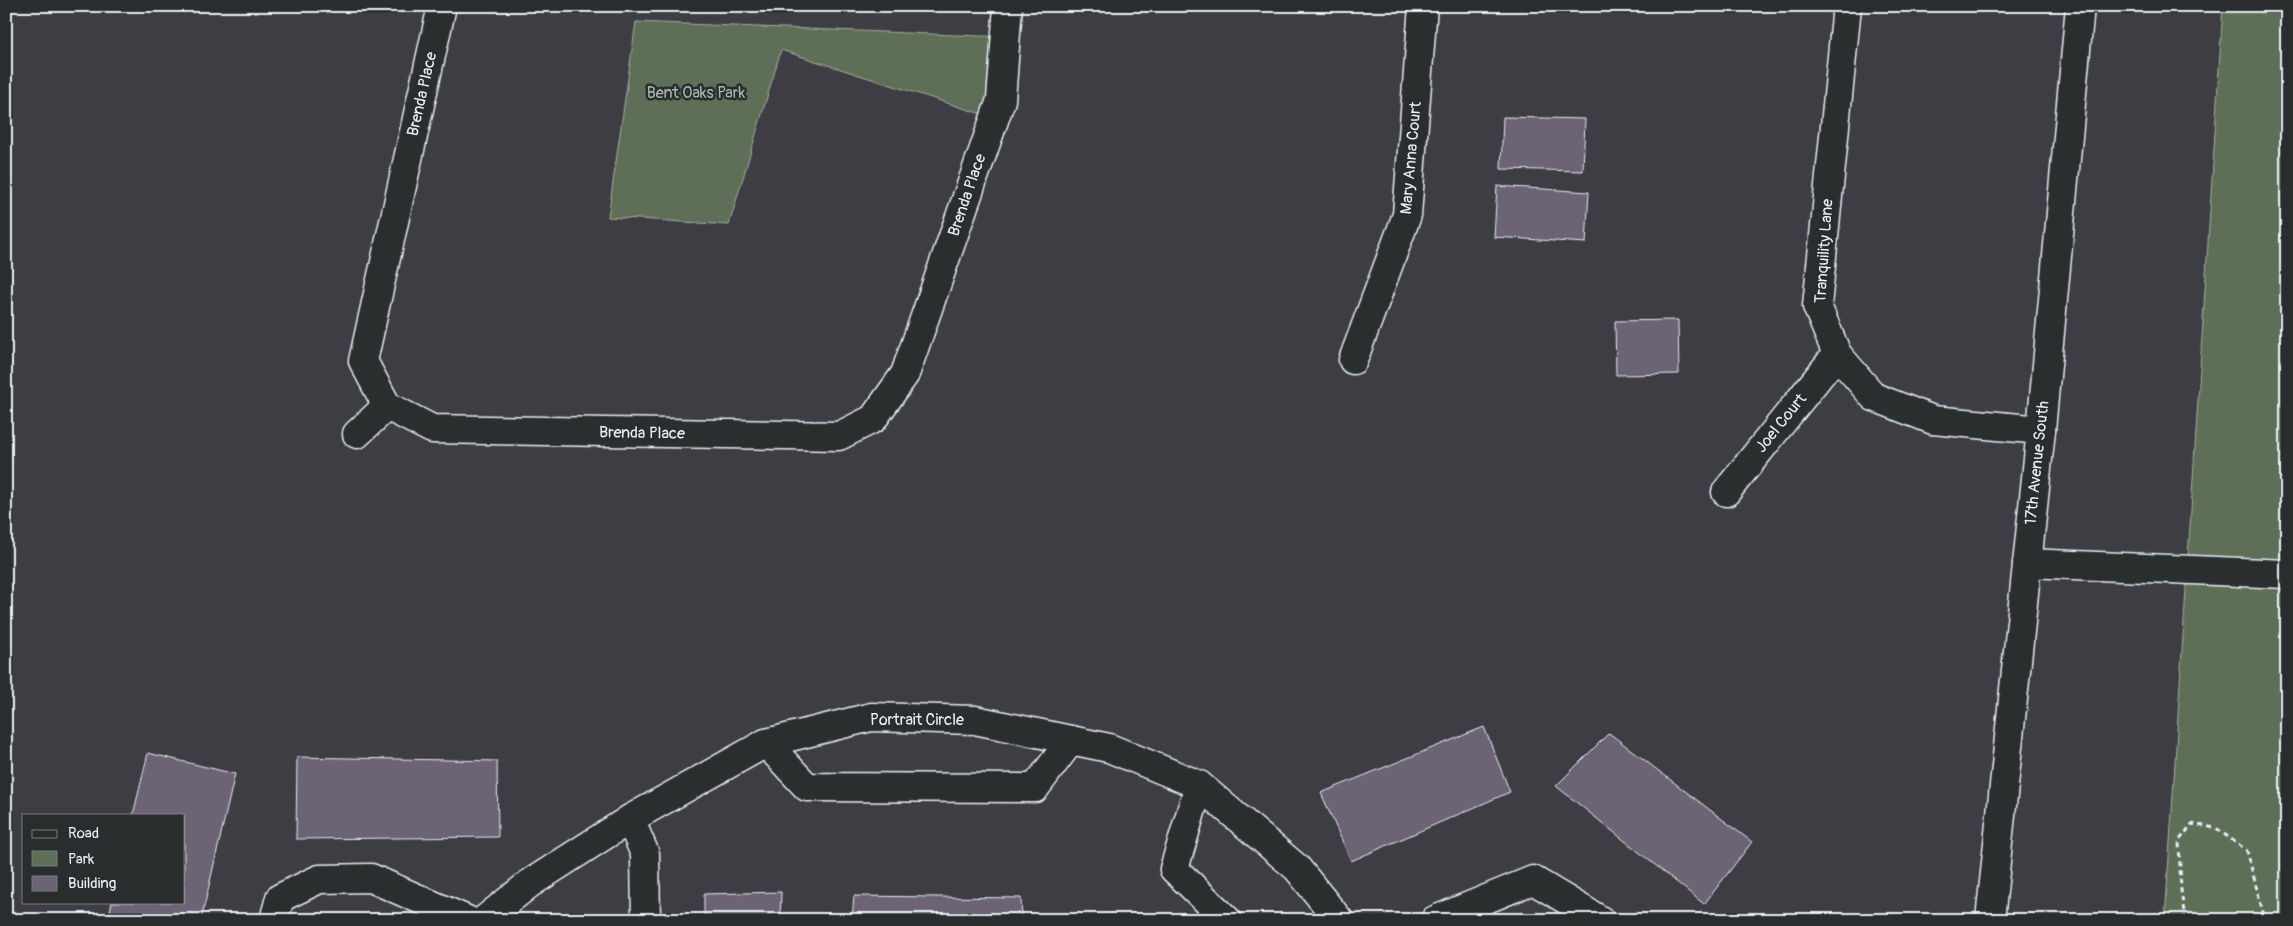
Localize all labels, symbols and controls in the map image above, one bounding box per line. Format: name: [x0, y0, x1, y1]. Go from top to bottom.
street label: Brenda Place: [403, 50, 441, 138]
park label: Bent Oaks Park: [647, 83, 746, 103]
street label: Mary Anna Court: [1396, 100, 1426, 215]
street label: Brenda Place: [944, 151, 990, 239]
street label: Tranquility Lane: [1810, 198, 1838, 304]
street label: Joel Court: [1751, 389, 1811, 457]
street label: 17th Avenue South: [2021, 400, 2053, 526]
street label: Brenda Place: [599, 422, 685, 444]
street label: Portrait Circle: [870, 710, 964, 730]
legend: [22, 814, 185, 904]
text: Road: [68, 824, 99, 843]
text: Park: [68, 850, 95, 869]
text: Building: [68, 874, 116, 893]

